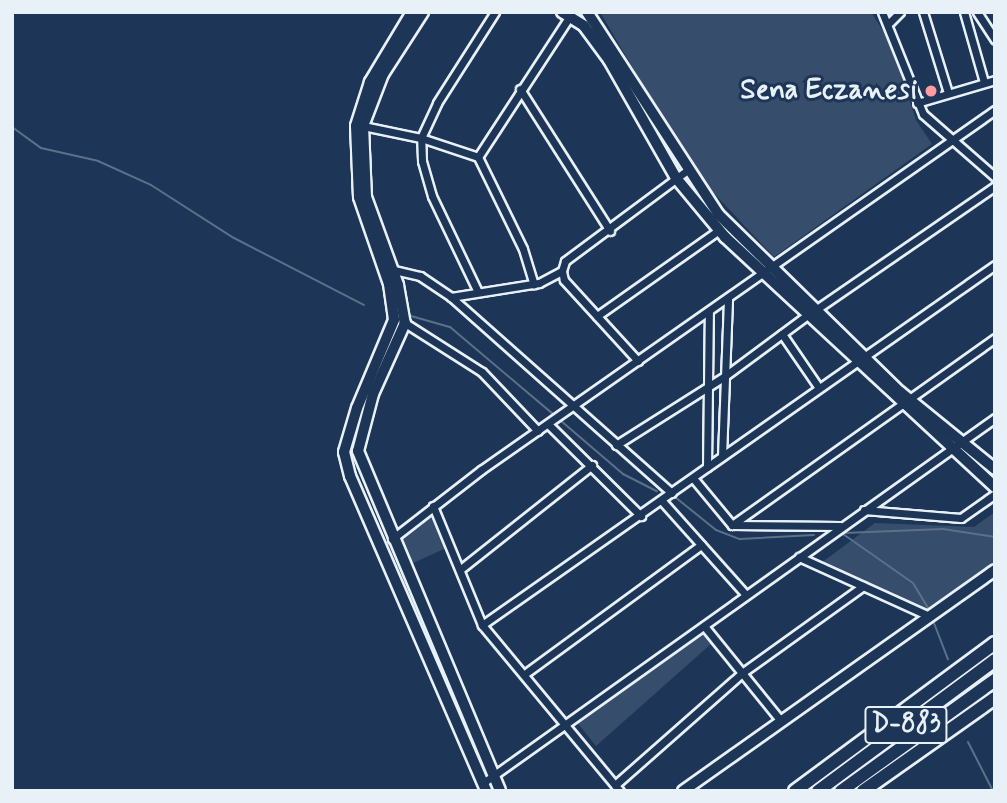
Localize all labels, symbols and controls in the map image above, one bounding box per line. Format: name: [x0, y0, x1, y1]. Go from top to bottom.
place label: Sena Eczanesi: [740, 74, 917, 108]
marker: Sena Eczanesi: [923, 83, 939, 99]
road number: D-883: [864, 702, 948, 748]

